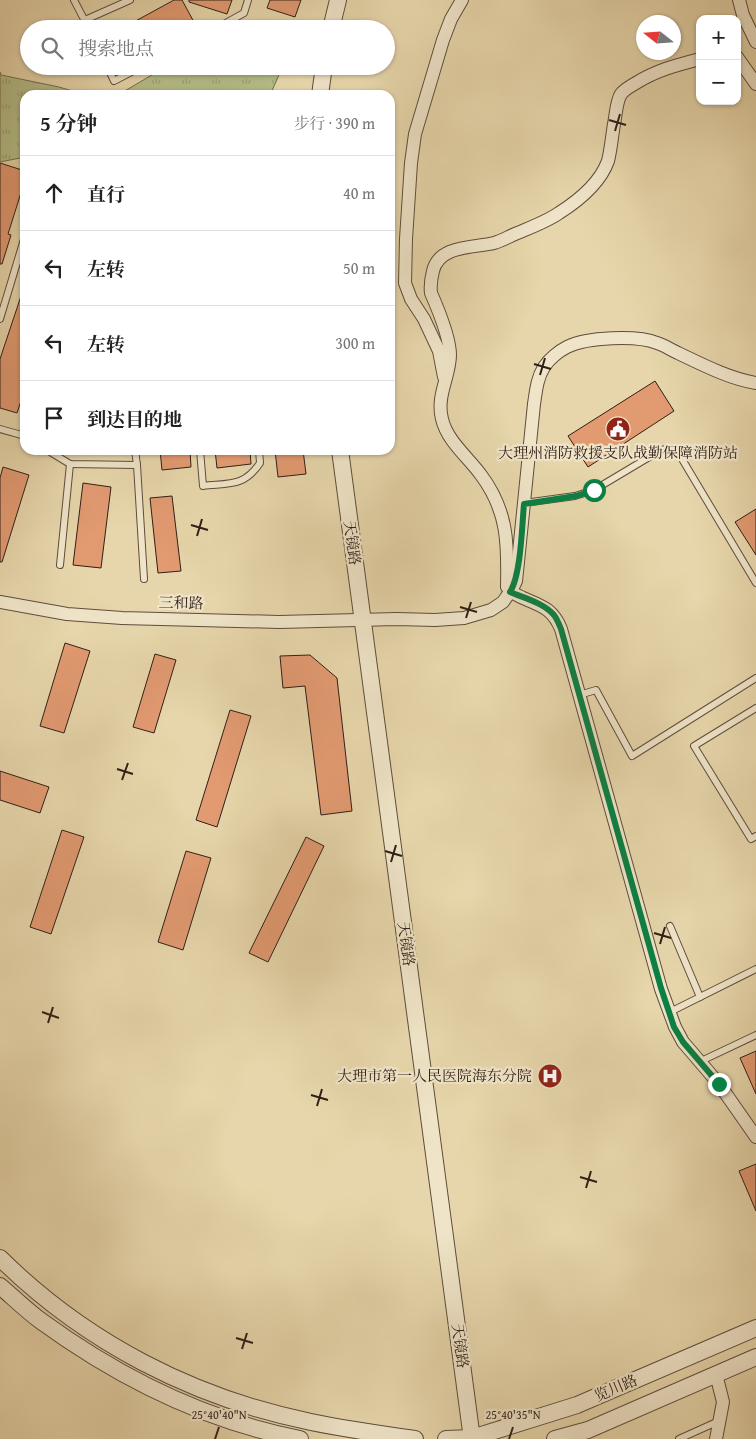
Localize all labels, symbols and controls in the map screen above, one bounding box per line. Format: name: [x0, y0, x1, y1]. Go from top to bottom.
north arrow: [636, 15, 681, 60]
map controls: [696, 15, 741, 105]
button: +: [696, 15, 741, 60]
search box: [20, 20, 395, 75]
icon: search: [38, 34, 66, 62]
text: 搜索地点: [78, 34, 154, 62]
button: −: [696, 60, 741, 105]
text: 5 分钟: [40, 108, 98, 139]
text: 步行 · 390 m: [294, 111, 375, 135]
icon: ahead: [40, 179, 68, 207]
text: 直行: [87, 180, 125, 208]
text: 40 m: [343, 181, 375, 205]
icon: left: [40, 254, 68, 282]
text: 左转: [87, 255, 125, 283]
text: 50 m: [343, 256, 375, 280]
icon: left: [40, 329, 68, 357]
text: 左转: [87, 330, 125, 358]
text: 300 m: [335, 331, 375, 355]
icon: arrive: [40, 404, 68, 432]
text: 到达目的地: [87, 405, 182, 433]
public building icon: 大理州消防救援支队战勤保障消防站: [605, 416, 631, 442]
place label: 大理州消防救援支队战勤保障消防站: [498, 442, 738, 463]
route start: [583, 479, 606, 502]
street label: 天镜路: [339, 519, 366, 567]
street label: 三和路: [158, 592, 204, 613]
street label: 天镜路: [393, 920, 420, 968]
hospital icon: 大理市第一人民医院海东分院: [537, 1063, 563, 1089]
place label: 大理市第一人民医院海东分院: [337, 1065, 532, 1086]
route end: [708, 1073, 731, 1096]
street label: 天镜路: [447, 1322, 474, 1370]
street label: 览川路: [591, 1369, 641, 1406]
text: 25°40'40"N: [191, 1406, 247, 1423]
text: 25°40'35"N: [485, 1406, 541, 1423]

